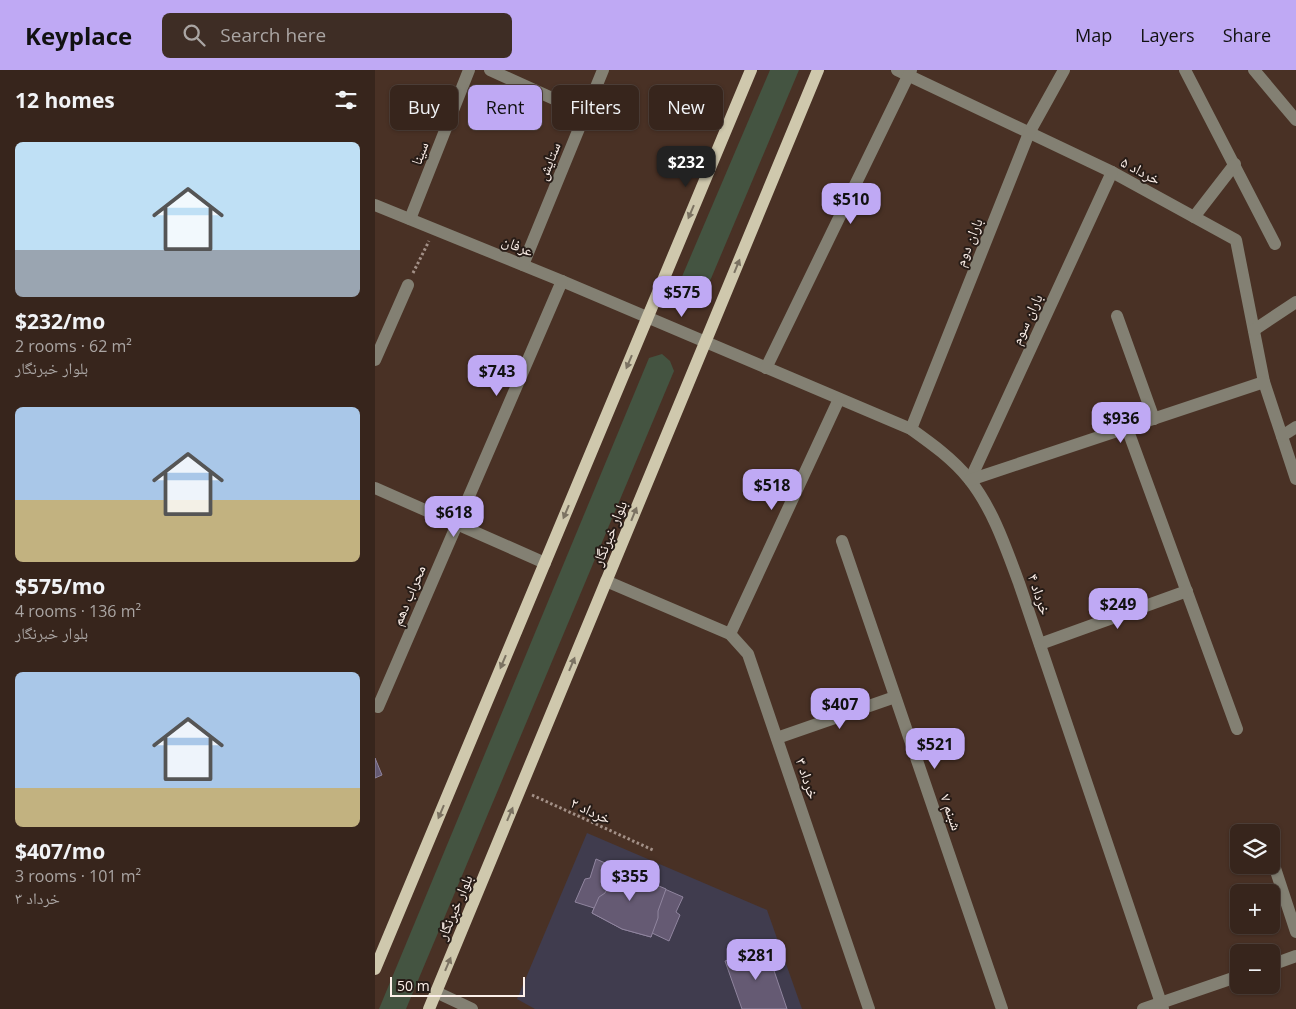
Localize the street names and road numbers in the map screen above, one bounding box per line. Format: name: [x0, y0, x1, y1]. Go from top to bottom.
street label: سینا: [405, 138, 433, 168]
street label: ستایش: [531, 139, 566, 183]
street label: خرداد ۵: [1118, 151, 1165, 189]
street label: باران دوم: [949, 215, 988, 270]
street label: عرفان: [499, 230, 537, 261]
street label: باران سوم: [1005, 290, 1047, 348]
street label: بلوار خبرنگار: [586, 497, 631, 570]
street label: محراب دهم: [386, 562, 431, 629]
street label: خرداد ۴: [1024, 571, 1056, 618]
street label: خرداد ۳: [792, 755, 824, 802]
street label: شبنم ۷: [936, 791, 968, 833]
street label: خرداد ۲: [568, 792, 615, 828]
street label: بلوار خبرنگار: [431, 871, 477, 943]

